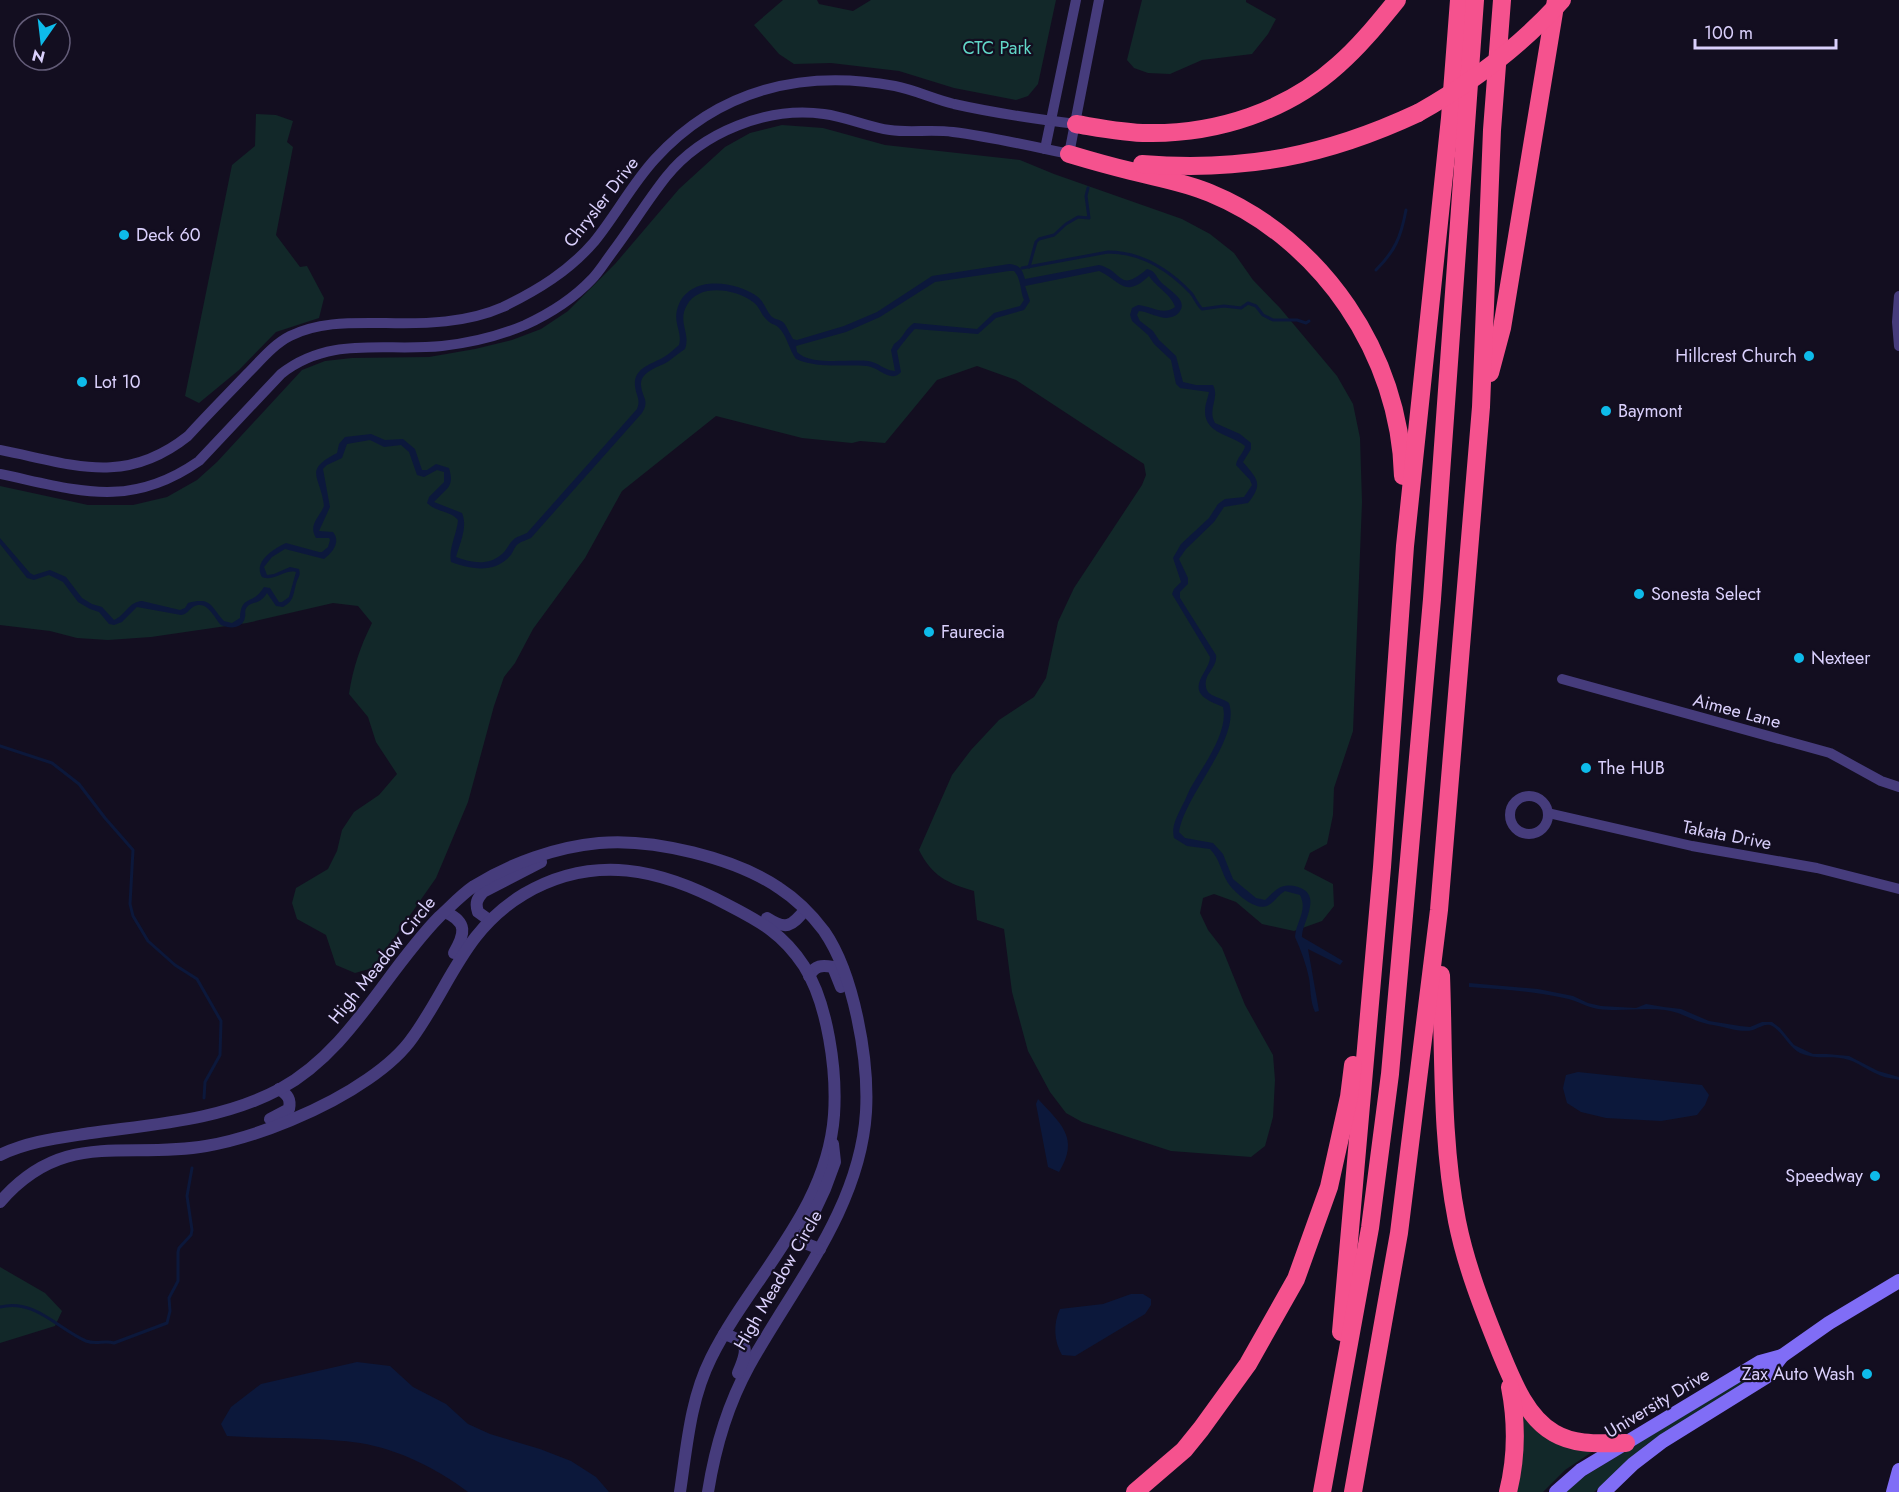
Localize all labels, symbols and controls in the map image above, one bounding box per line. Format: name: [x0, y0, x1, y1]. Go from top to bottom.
north arrow: [12, 12, 72, 72]
scale bar: [1695, 12, 1836, 50]
text: 100 m: [1704, 20, 1753, 46]
park label: CTC Park: [962, 35, 1032, 61]
text: N: [30, 43, 47, 69]
street label: Chrysler Drive: [557, 151, 645, 253]
place label: Deck 60: [136, 222, 201, 248]
marker: Deck 60: [117, 228, 131, 242]
place label: Hillcrest Church: [1675, 343, 1797, 369]
marker: Hillcrest Church: [1802, 349, 1816, 363]
place label: Lot 10: [94, 369, 141, 395]
marker: Lot 10: [75, 375, 89, 389]
place label: Baymont: [1618, 398, 1683, 424]
marker: Baymont: [1599, 404, 1613, 418]
place label: Sonesta Select: [1651, 581, 1761, 607]
marker: Sonesta Select: [1632, 587, 1646, 601]
place label: Faurecia: [941, 619, 1005, 645]
marker: Faurecia: [922, 625, 936, 639]
place label: Nexteer: [1811, 645, 1871, 671]
marker: Nexteer: [1792, 651, 1806, 665]
street label: Aimee Lane: [1690, 687, 1784, 735]
place label: The HUB: [1598, 755, 1665, 781]
marker: The HUB: [1579, 761, 1593, 775]
street label: Takata Drive: [1680, 814, 1774, 856]
street label: High Meadow Circle: [322, 891, 442, 1029]
place label: Speedway: [1785, 1163, 1863, 1189]
marker: Speedway: [1868, 1169, 1882, 1183]
street label: High Meadow Circle: [727, 1205, 829, 1355]
street label: University Drive: [1600, 1361, 1714, 1445]
place label: Zax Auto Wash: [1742, 1361, 1855, 1387]
marker: Zax Auto Wash: [1860, 1367, 1874, 1381]

